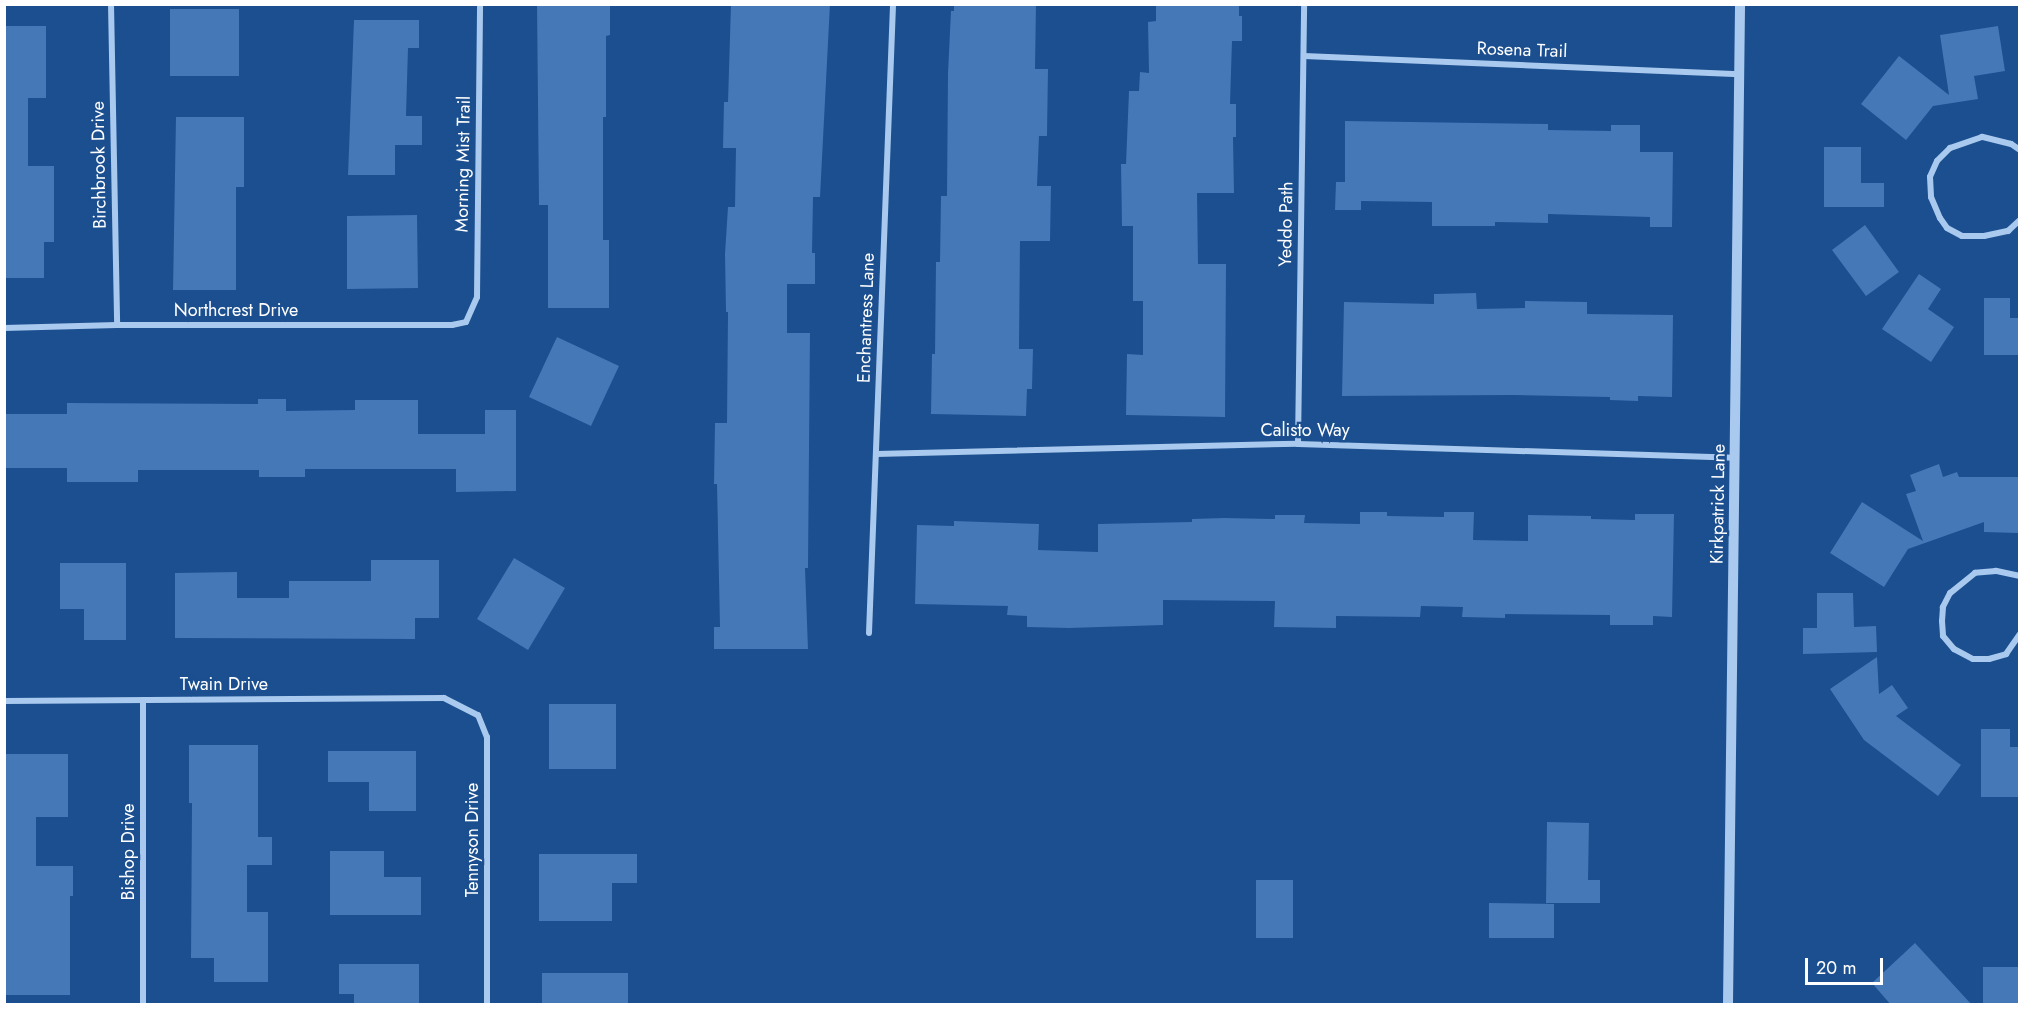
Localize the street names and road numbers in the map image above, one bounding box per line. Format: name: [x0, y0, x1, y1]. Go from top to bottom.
street label: Rosena Trail: [1476, 38, 1568, 62]
street label: Morning Mist Trail: [451, 96, 475, 232]
street label: Birchbrook Drive: [87, 101, 111, 229]
street label: Yeddo Path: [1274, 181, 1298, 267]
street label: Enchantress Lane: [853, 252, 879, 384]
street label: Northcrest Drive: [174, 299, 298, 321]
street label: Calisto Way: [1260, 419, 1350, 441]
street label: Kirkpatrick Lane: [1706, 444, 1730, 564]
street label: Twain Drive: [180, 673, 268, 695]
street label: Tennyson Drive: [461, 783, 483, 897]
street label: Bishop Drive: [117, 804, 139, 900]

